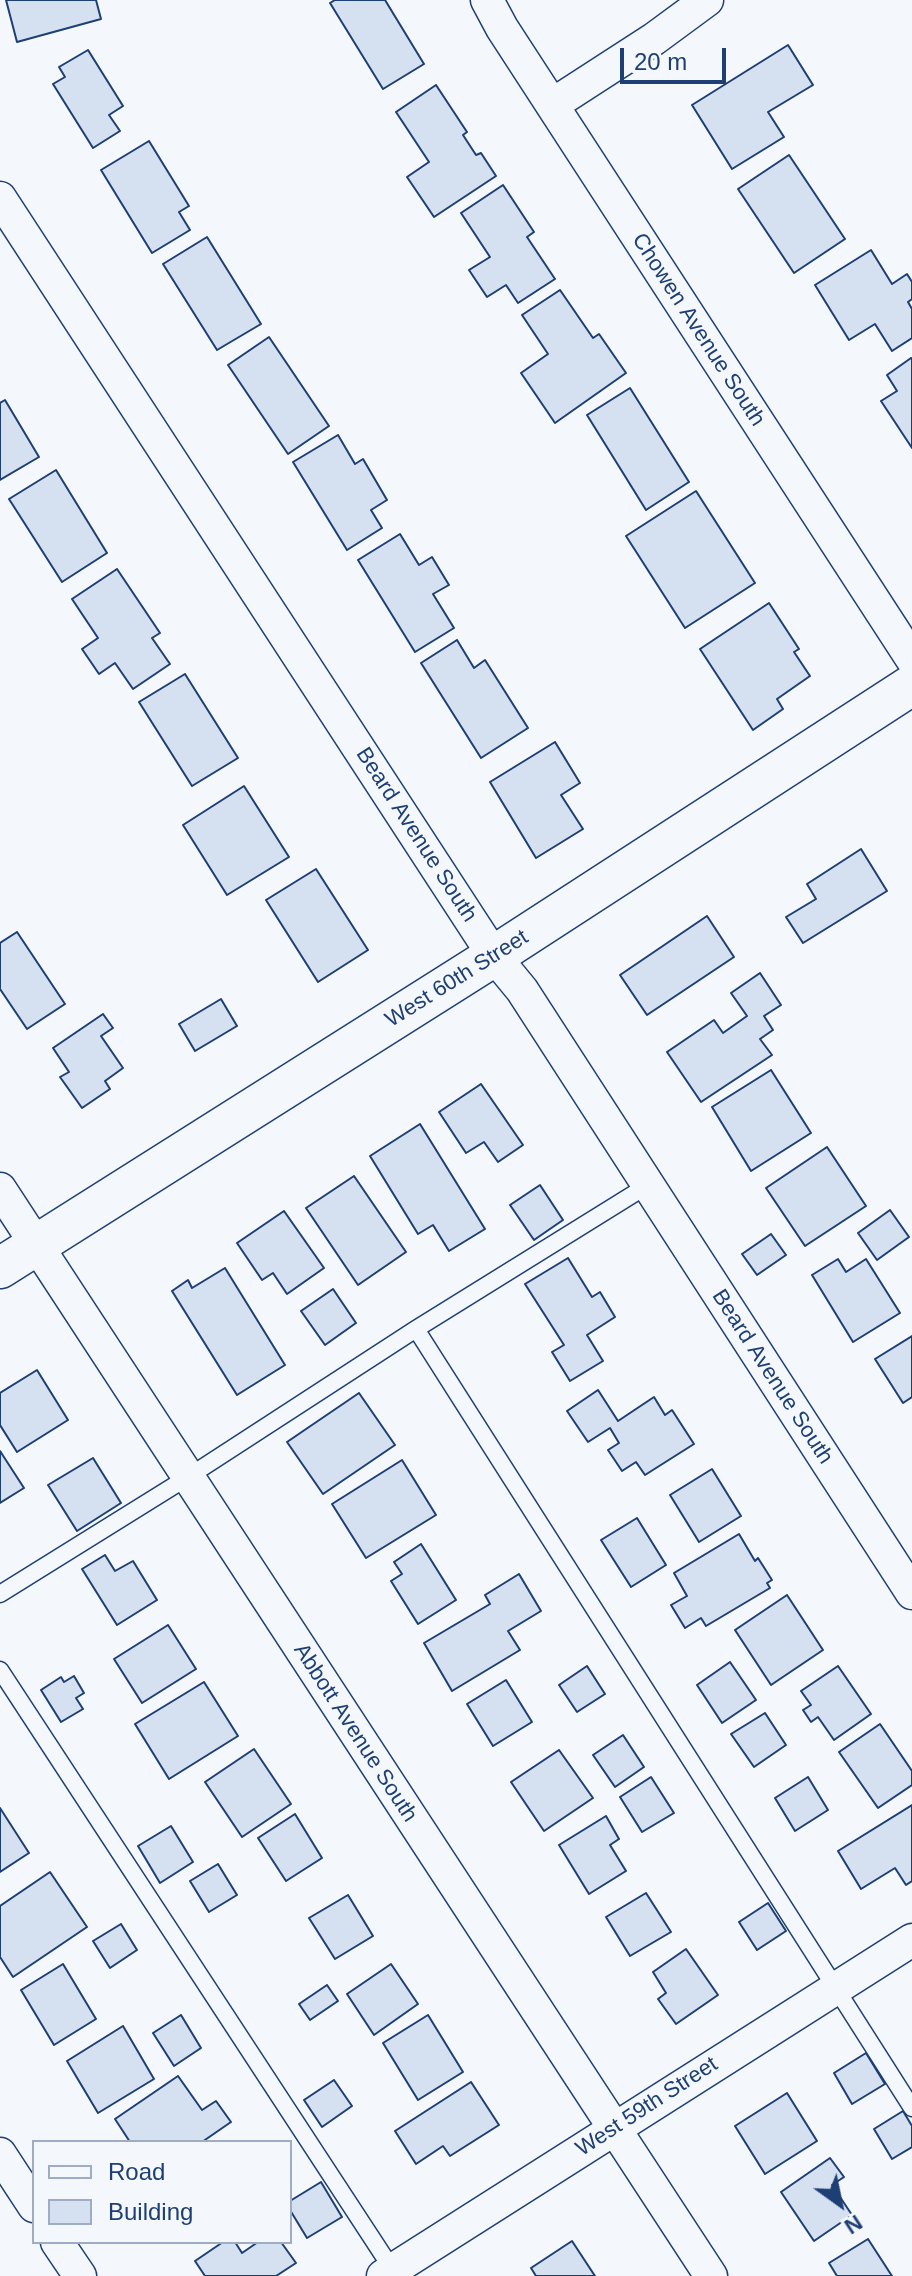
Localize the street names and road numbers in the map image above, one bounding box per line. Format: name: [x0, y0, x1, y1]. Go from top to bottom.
street label: Chowen Avenue South: [626, 229, 770, 431]
street label: Beard Avenue South: [350, 743, 482, 927]
street label: West 60th Street: [381, 924, 533, 1034]
street label: Beard Avenue South: [706, 1285, 838, 1469]
street label: Abbott Avenue South: [287, 1639, 423, 1827]
street label: West 59th Street: [571, 2051, 723, 2163]

